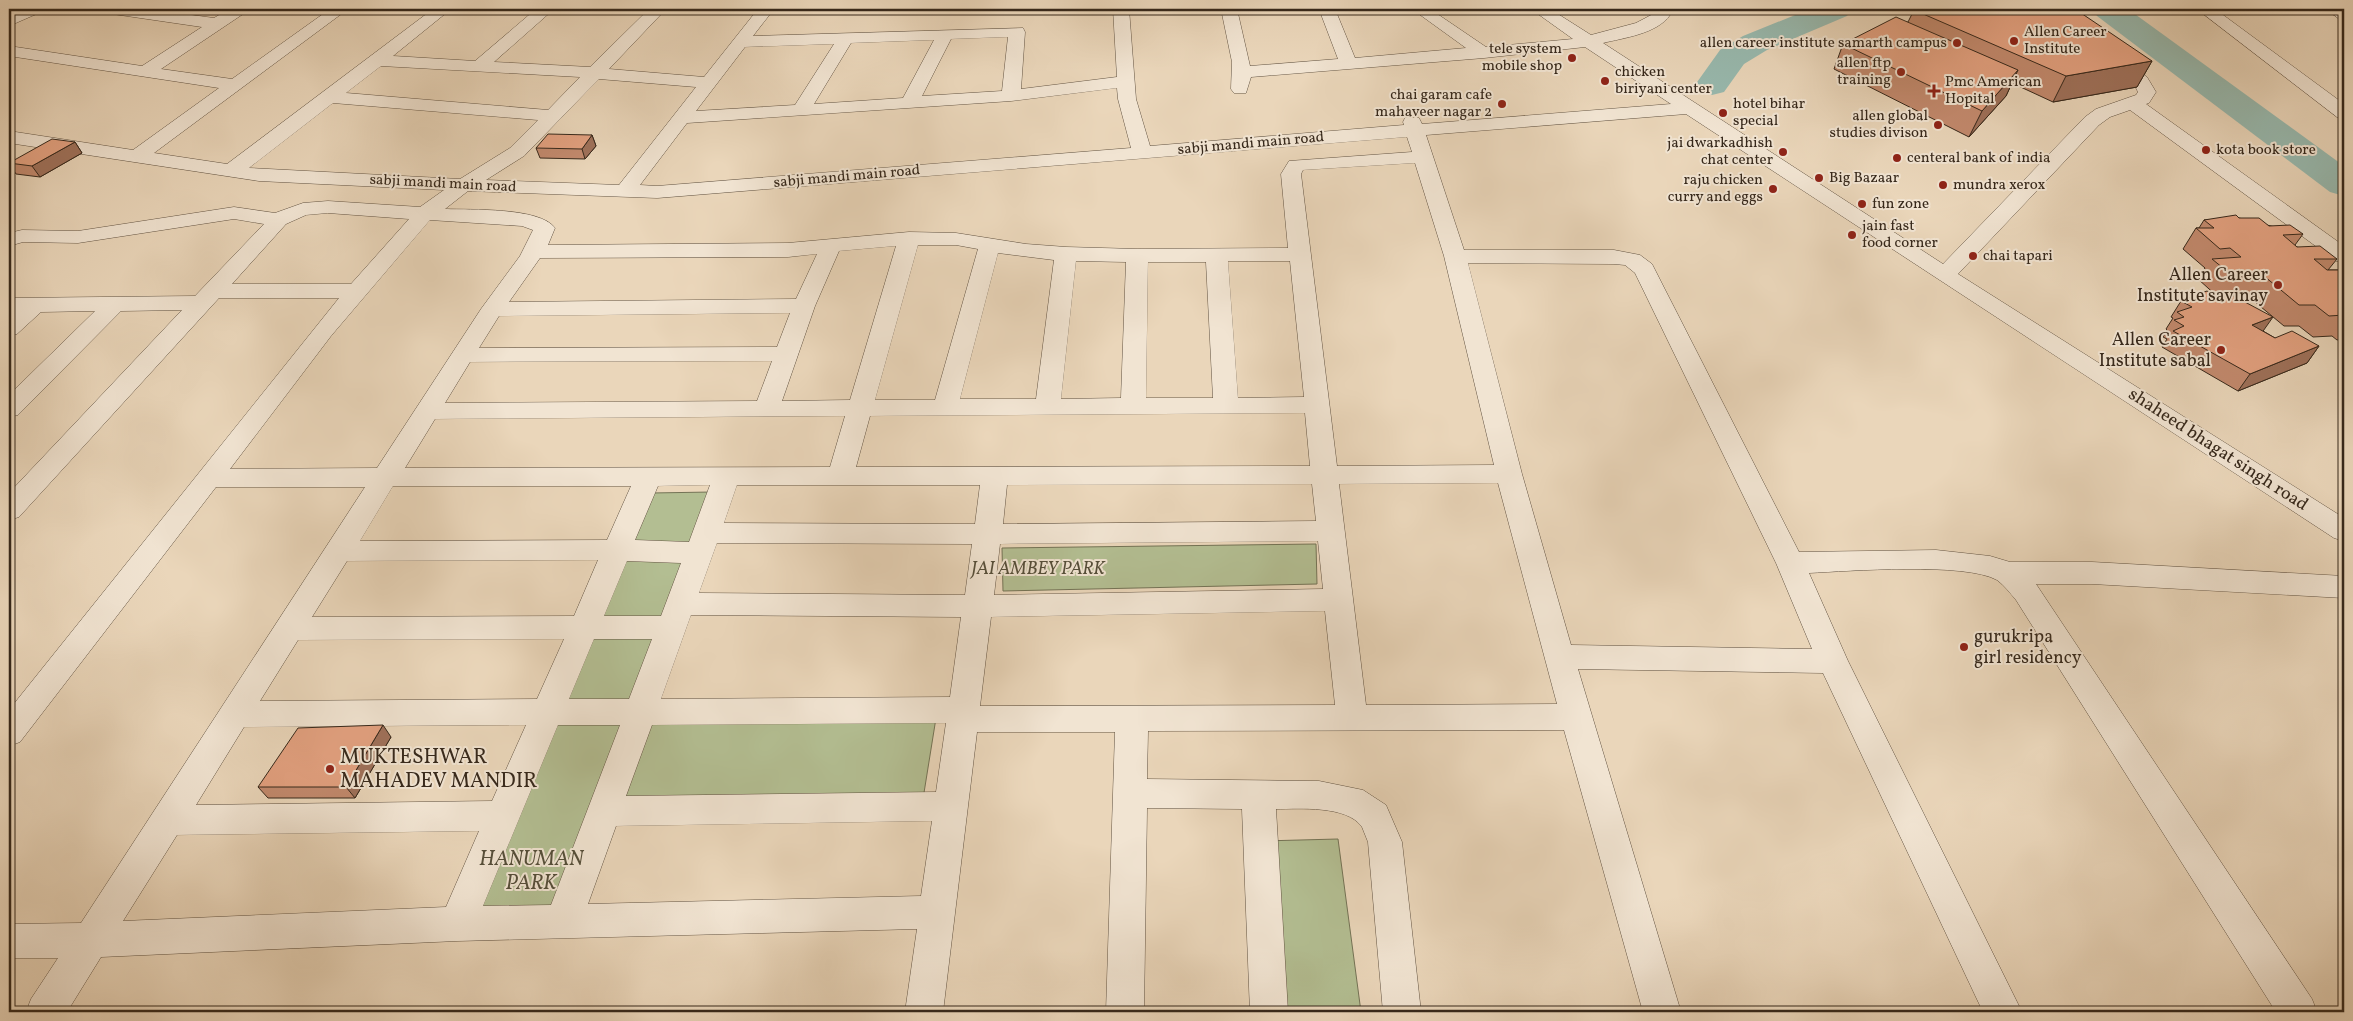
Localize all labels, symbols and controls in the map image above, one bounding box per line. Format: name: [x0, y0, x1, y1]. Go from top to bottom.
place label: Allen Career Institute: [2024, 22, 2107, 60]
place label: allen career institute samarth campus: [1700, 33, 1947, 54]
marker: Allen Career Institute: [2008, 35, 2020, 47]
marker: allen career institute samarth campus: [1951, 37, 1963, 49]
place label: tele system mobile shop: [1482, 39, 1562, 77]
marker: tele system mobile shop: [1566, 52, 1578, 64]
place label: allen ftp training: [1837, 53, 1891, 91]
place label: chicken biriyani center: [1615, 62, 1712, 100]
marker: allen ftp training: [1895, 66, 1907, 78]
place label: Pmc American Hopital: [1945, 72, 2042, 110]
marker: chicken biriyani center: [1599, 75, 1611, 87]
marker: Pmc American Hopital: [1927, 84, 1941, 98]
place label: chai garam cafe mahaveer nagar 2: [1375, 85, 1492, 123]
place label: hotel bihar special: [1733, 94, 1805, 132]
marker: chai garam cafe mahaveer nagar 2: [1496, 98, 1508, 110]
place label: allen global studies divison: [1830, 106, 1928, 144]
marker: hotel bihar special: [1717, 107, 1729, 119]
marker: allen global studies divison: [1932, 119, 1944, 131]
street label: sabji mandi main road: [1177, 127, 1325, 161]
place label: jai dwarkadhish chat center: [1667, 133, 1773, 171]
place label: kota book store: [2216, 140, 2316, 161]
marker: kota book store: [2200, 144, 2212, 156]
marker: jai dwarkadhish chat center: [1777, 146, 1789, 158]
place label: centeral bank of india: [1907, 148, 2051, 169]
marker: centeral bank of india: [1891, 152, 1903, 164]
street label: sabji mandi main road: [773, 160, 921, 194]
place label: Big Bazaar: [1829, 168, 1899, 189]
street label: sabji mandi main road: [369, 170, 517, 198]
place label: raju chicken curry and eggs: [1668, 170, 1763, 208]
marker: Big Bazaar: [1813, 172, 1825, 184]
place label: mundra xerox: [1953, 175, 2045, 196]
marker: mundra xerox: [1937, 179, 1949, 191]
marker: raju chicken curry and eggs: [1767, 183, 1779, 195]
place label: fun zone: [1872, 194, 1929, 215]
marker: fun zone: [1856, 198, 1868, 210]
place label: jain fast food corner: [1862, 216, 1938, 254]
marker: jain fast food corner: [1846, 229, 1858, 241]
place label: chai tapari: [1983, 246, 2053, 267]
marker: chai tapari: [1967, 250, 1979, 262]
place label: Allen Career Institute savinay: [2137, 263, 2268, 309]
marker: Allen Career Institute savinay: [2272, 279, 2284, 291]
place label: Allen Career Institute sabal: [2099, 328, 2211, 374]
marker: Allen Career Institute sabal: [2215, 344, 2227, 356]
street label: shaheed bhagat singh road: [2123, 382, 2313, 518]
park label: JAI AMBEY PARK: [969, 557, 1106, 582]
place label: gurukripa girl residency: [1974, 625, 2082, 671]
marker: gurukripa girl residency: [1958, 641, 1970, 653]
place label: MUKTESHWAR MAHADEV MANDIR: [340, 743, 537, 796]
marker: MUKTESHWAR MAHADEV MANDIR: [324, 763, 336, 775]
park label: HANUMAN PARK: [479, 845, 585, 898]

